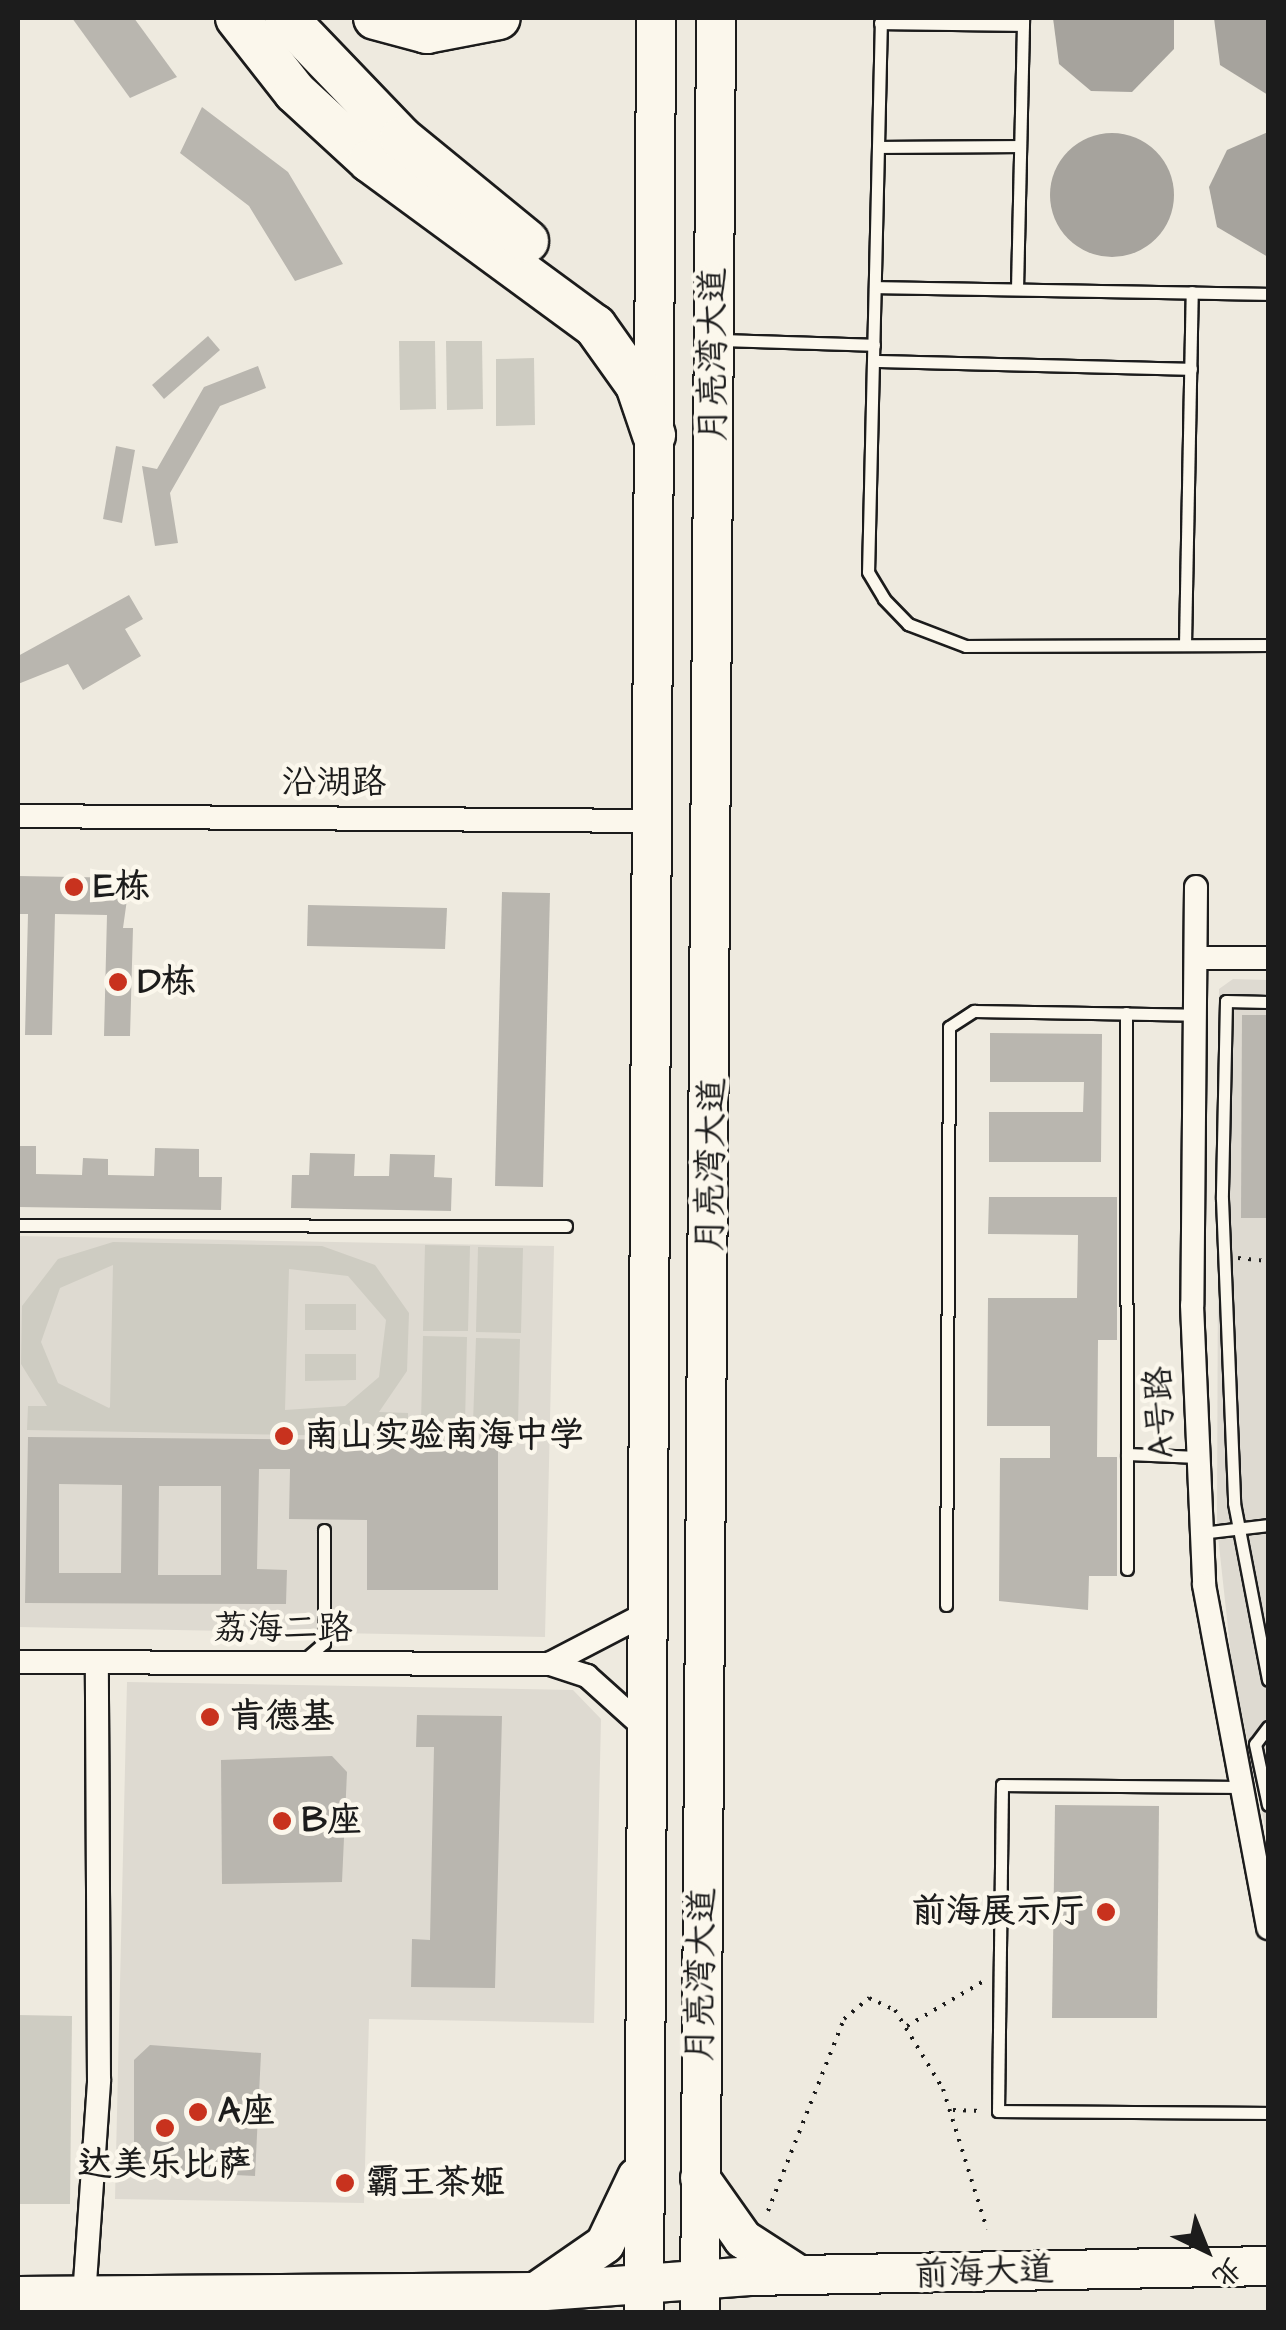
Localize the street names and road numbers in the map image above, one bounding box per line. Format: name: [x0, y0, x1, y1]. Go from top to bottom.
street label: 月亮湾大道: [693, 268, 735, 442]
street label: 沿湖路: [282, 762, 386, 804]
street label: 月亮湾大道: [689, 1077, 735, 1253]
street label: A号路: [1138, 1365, 1184, 1459]
street label: 荔海二路: [213, 1608, 353, 1650]
street label: 月亮湾大道: [679, 1887, 725, 2063]
street label: 前海大道: [913, 2250, 1055, 2296]

